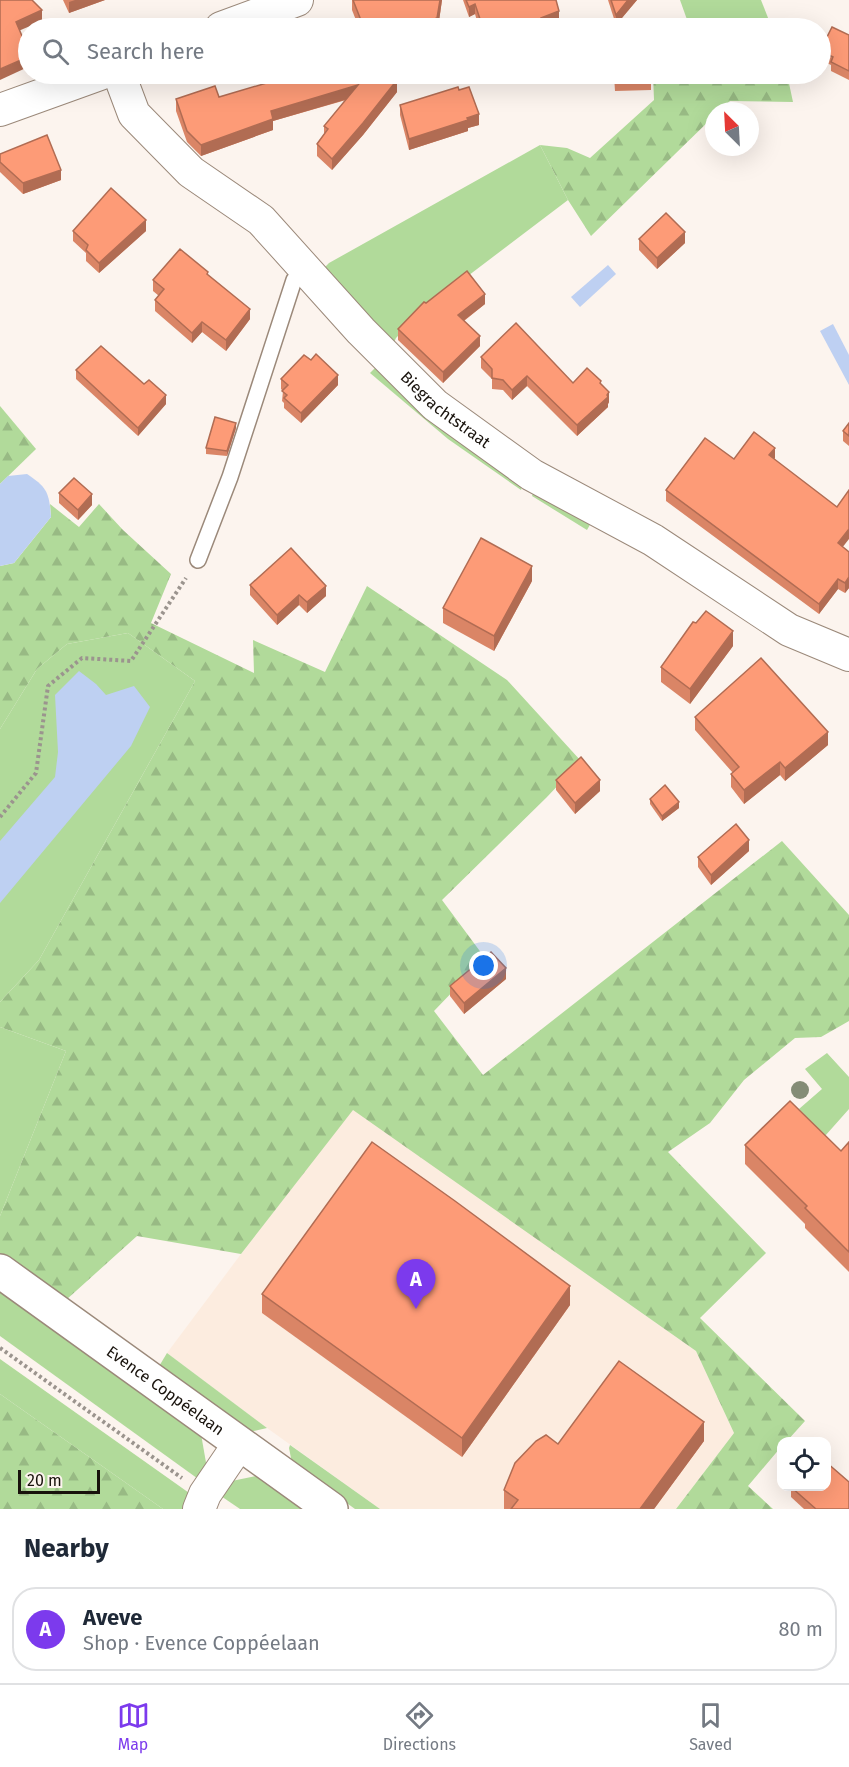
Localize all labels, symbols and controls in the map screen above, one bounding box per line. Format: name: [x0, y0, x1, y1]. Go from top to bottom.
search box: [18, 18, 831, 84]
icon: search: [39, 35, 72, 68]
text: Search here: [87, 38, 205, 65]
north arrow: [705, 102, 759, 156]
street label: Biegrachtstraat: [397, 367, 494, 452]
your location: [469, 951, 498, 980]
pin: A: [396, 1260, 436, 1309]
street label: Evence Coppéelaan: [103, 1342, 228, 1439]
map controls: [777, 1437, 831, 1491]
button: locate: [777, 1437, 831, 1491]
scale bar: [18, 1467, 100, 1494]
text: 20 m: [27, 1471, 62, 1490]
text: Nearby: [24, 1533, 109, 1564]
text: Aveve: [83, 1604, 142, 1631]
text: A: [40, 1617, 51, 1641]
text: 80 m: [778, 1617, 823, 1641]
text: Shop · Evence Coppéelaan: [83, 1631, 320, 1655]
tab: Map: [117, 1699, 150, 1754]
tab: Directions: [383, 1699, 456, 1754]
tab: Saved: [689, 1699, 732, 1754]

